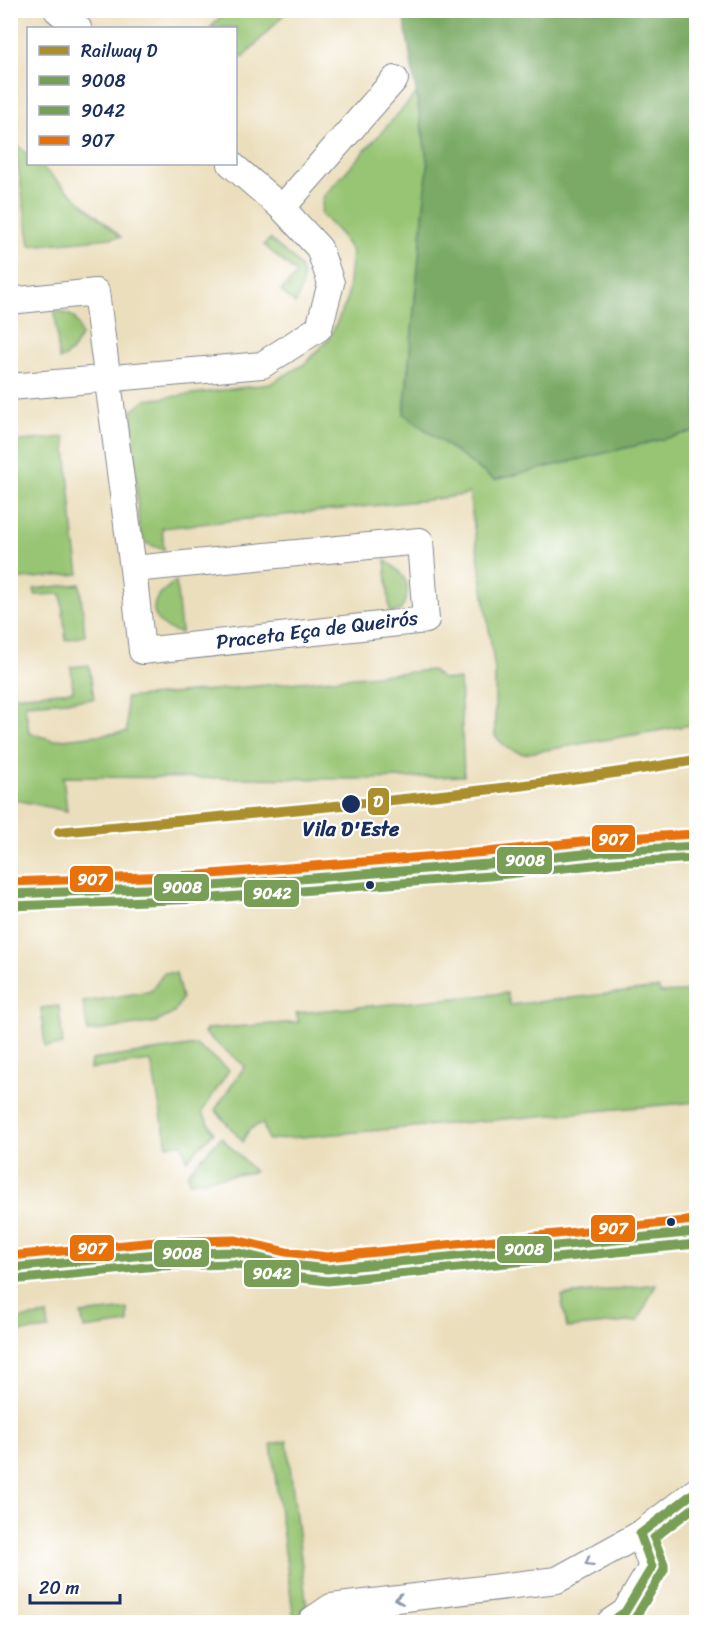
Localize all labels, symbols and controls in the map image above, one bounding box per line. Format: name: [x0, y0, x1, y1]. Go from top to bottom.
legend: [27, 27, 237, 165]
text: Railway D: [81, 35, 157, 67]
text: 9008: [81, 65, 126, 97]
text: 9042: [81, 95, 125, 127]
text: 907: [81, 125, 115, 157]
street label: Praceta Eça de Queirós: [214, 600, 421, 660]
line badge: D: [367, 787, 390, 816]
text: D: [373, 787, 383, 816]
marker: Vila D'Este: [340, 793, 362, 815]
place label: Vila D'Este: [303, 812, 400, 847]
line badge: 907: [591, 824, 636, 853]
text: 907: [598, 825, 629, 854]
line badge: 9008: [496, 846, 553, 875]
text: 9008: [505, 846, 545, 875]
line badge: 907: [69, 865, 114, 893]
text: 907: [77, 865, 108, 894]
line badge: 9008: [153, 873, 210, 902]
text: 9008: [162, 873, 202, 902]
line badge: 9042: [243, 879, 300, 908]
text: 9042: [252, 879, 292, 908]
unlabelled marker: [364, 879, 376, 891]
line badge: 907: [590, 1214, 636, 1243]
text: 907: [598, 1214, 629, 1243]
unlabelled marker: [665, 1216, 677, 1228]
line badge: 907: [69, 1234, 115, 1262]
text: 907: [77, 1234, 108, 1263]
line badge: 9008: [496, 1235, 553, 1264]
text: 9008: [504, 1235, 544, 1264]
line badge: 9008: [153, 1239, 210, 1268]
text: 9008: [162, 1239, 202, 1268]
line badge: 9042: [243, 1259, 300, 1288]
text: 9042: [252, 1259, 292, 1288]
one-way arrow: [584, 1555, 595, 1566]
scale bar: [30, 1567, 120, 1605]
text: 20 m: [39, 1572, 79, 1604]
one-way arrow: [395, 1592, 404, 1605]

